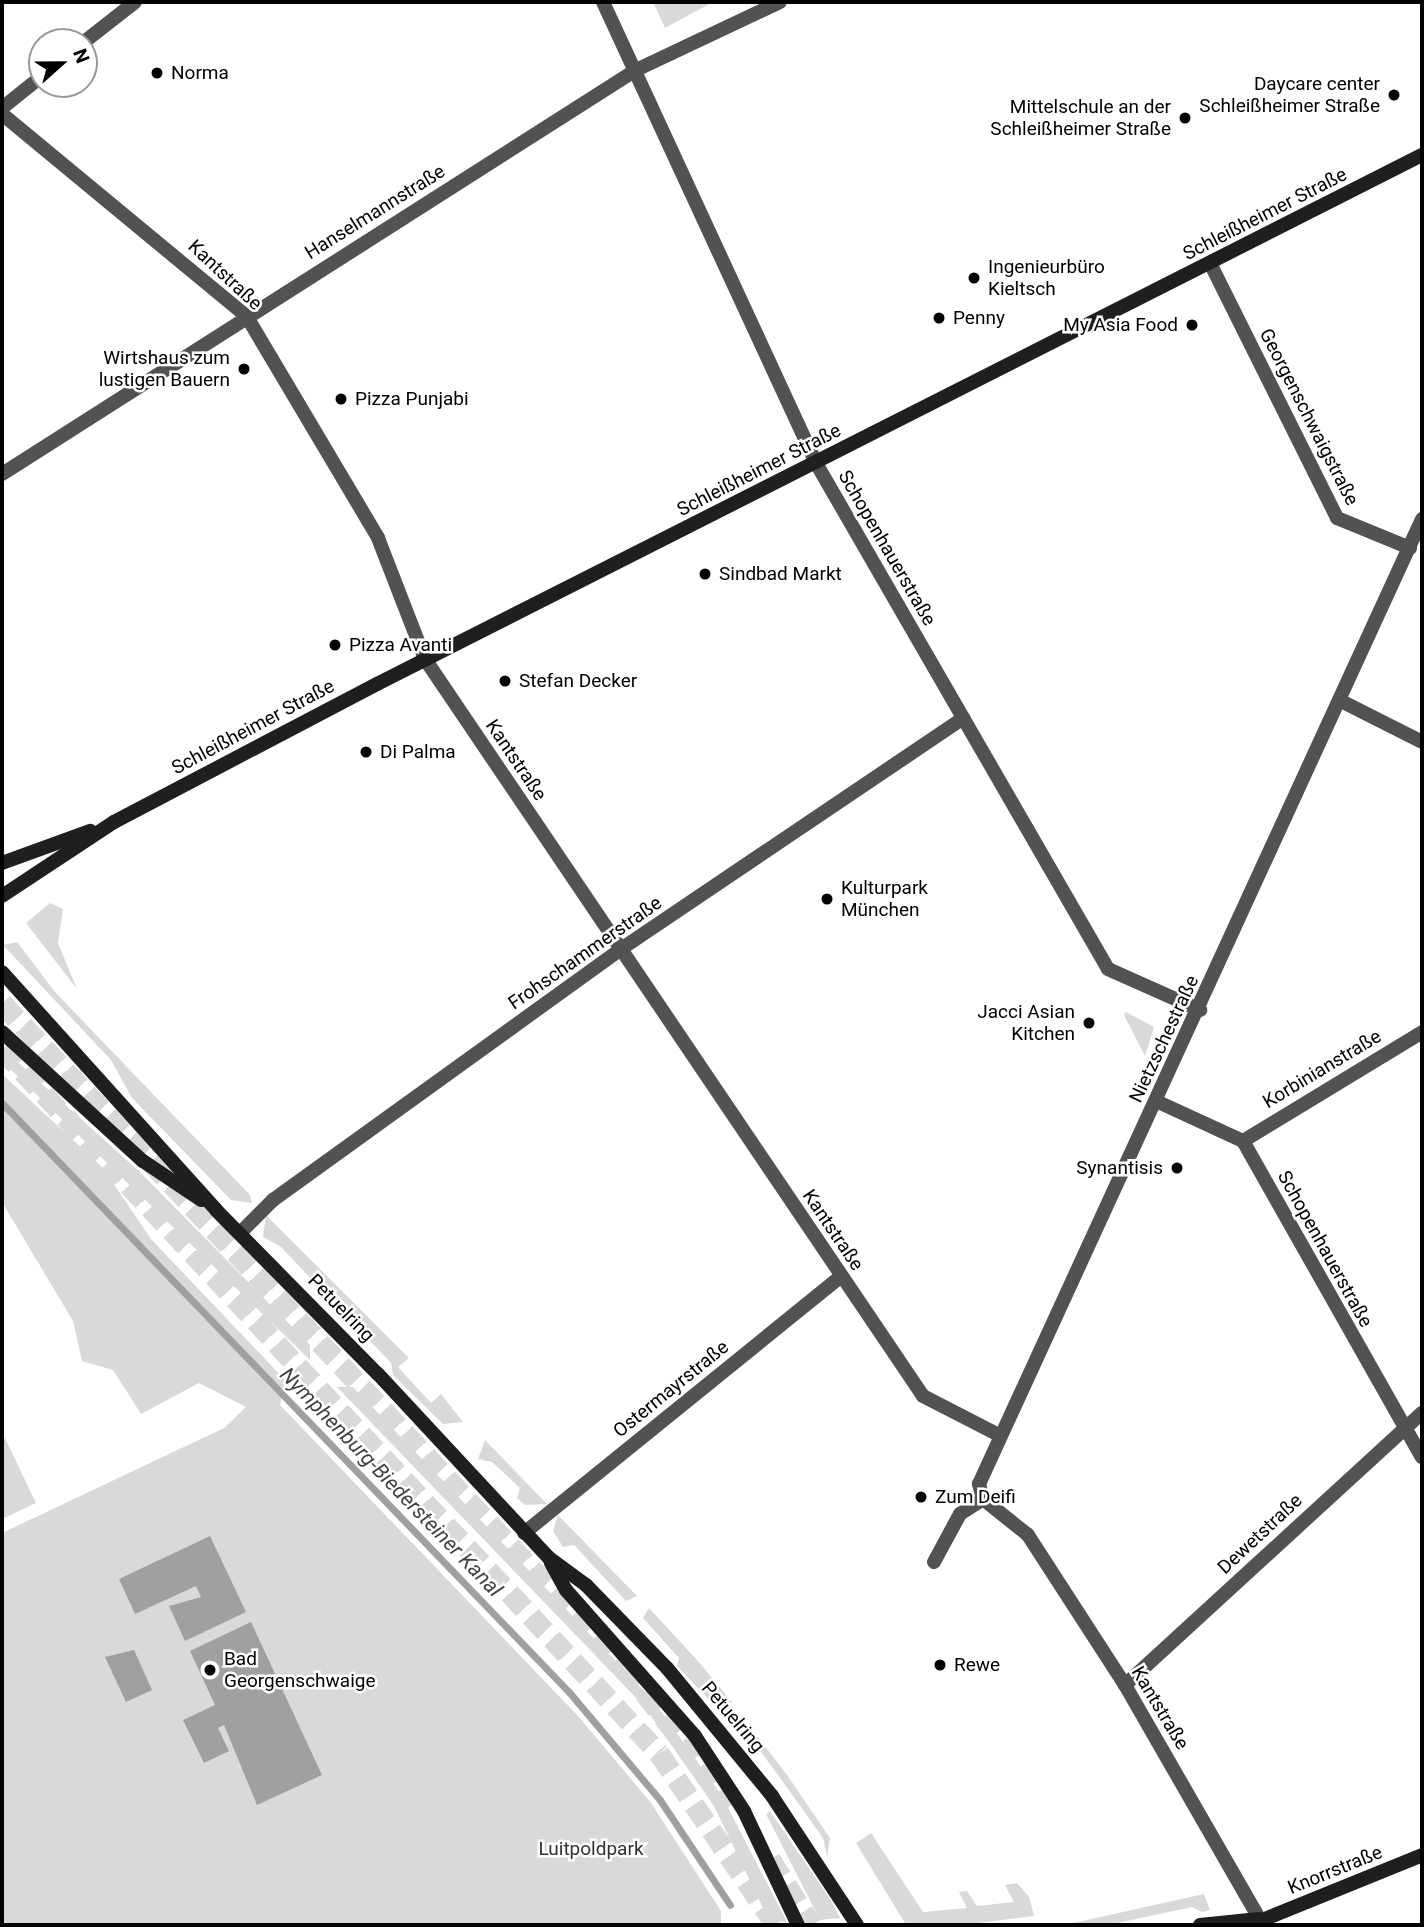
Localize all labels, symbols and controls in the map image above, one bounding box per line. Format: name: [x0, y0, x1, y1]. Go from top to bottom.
north arrow: [28, 28, 98, 98]
text: N: [68, 46, 94, 66]
place label: Norma: [171, 62, 229, 84]
marker: Norma: [149, 65, 165, 81]
place label: Daycare center Schleißheimer Straße: [1199, 73, 1380, 117]
marker: Daycare center Schleißheimer Straße: [1386, 87, 1402, 103]
place label: Mittelschule an der Schleißheimer Straße: [990, 96, 1171, 140]
marker: Mittelschule an der Schleißheimer Straße: [1177, 110, 1193, 126]
street label: Hanselmannstraße: [301, 160, 449, 264]
street label: Schleißheimer Straße: [1179, 163, 1351, 265]
street label: Kantstraße: [183, 235, 267, 315]
place label: Ingenieurbüro Kieltsch: [988, 256, 1105, 300]
marker: Ingenieurbüro Kieltsch: [966, 270, 982, 286]
place label: Penny: [953, 307, 1005, 329]
marker: Penny: [931, 310, 947, 326]
place label: My Asia Food: [1063, 314, 1178, 336]
marker: My Asia Food: [1184, 317, 1200, 333]
street label: Georgenschwaigstraße: [1255, 325, 1363, 509]
place label: Wirtshaus zum lustigen Bauern: [99, 347, 230, 391]
marker: Wirtshaus zum lustigen Bauern: [236, 361, 252, 377]
place label: Pizza Punjabi: [355, 388, 469, 410]
marker: Pizza Punjabi: [333, 391, 349, 407]
street label: Schleißheimer Straße: [673, 419, 845, 521]
street label: Schopenhauerstraße: [833, 466, 941, 630]
place label: Sindbad Markt: [719, 563, 842, 585]
marker: Sindbad Markt: [697, 566, 713, 582]
place label: Pizza Avanti: [349, 634, 452, 656]
marker: Pizza Avanti: [327, 637, 343, 653]
place label: Stefan Decker: [519, 670, 637, 692]
marker: Stefan Decker: [497, 673, 513, 689]
street label: Schleißheimer Straße: [168, 675, 338, 779]
street label: Kantstraße: [481, 715, 551, 805]
place label: Di Palma: [380, 741, 456, 763]
marker: Di Palma: [358, 744, 374, 760]
place label: Kulturpark München: [841, 877, 928, 921]
street label: Frohschammerstraße: [504, 891, 666, 1015]
marker: Kulturpark München: [819, 891, 835, 907]
street label: Nietzschestraße: [1125, 972, 1203, 1106]
place label: Jacci Asian Kitchen: [977, 1001, 1075, 1045]
marker: Jacci Asian Kitchen: [1081, 1015, 1097, 1031]
street label: Korbinianstraße: [1259, 1025, 1385, 1113]
place label: Synantisis: [1076, 1157, 1163, 1179]
marker: Synantisis: [1169, 1160, 1185, 1176]
street label: Schopenhauerstraße: [1273, 1167, 1377, 1331]
street label: Kantstraße: [798, 1185, 868, 1275]
street label: Petuelring: [303, 1269, 379, 1347]
street label: Ostermayrstraße: [609, 1336, 733, 1442]
water label: Nymphenburg-Biedersteiner Kanal: [275, 1362, 507, 1602]
place label: Zum Deifi: [935, 1486, 1016, 1508]
marker: Zum Deifi: [913, 1489, 929, 1505]
street label: Dewetstraße: [1213, 1489, 1307, 1579]
place label: Bad Georgenschwaige: [224, 1648, 376, 1692]
place label: Rewe: [954, 1654, 1000, 1676]
marker: Rewe: [932, 1657, 948, 1673]
marker: Bad Georgenschwaige: [202, 1662, 218, 1678]
street label: Kantstraße: [1126, 1662, 1194, 1754]
street label: Petuelring: [697, 1677, 769, 1757]
park label: Luitpoldpark: [538, 1838, 644, 1860]
street label: Knorrstraße: [1285, 1841, 1385, 1899]

